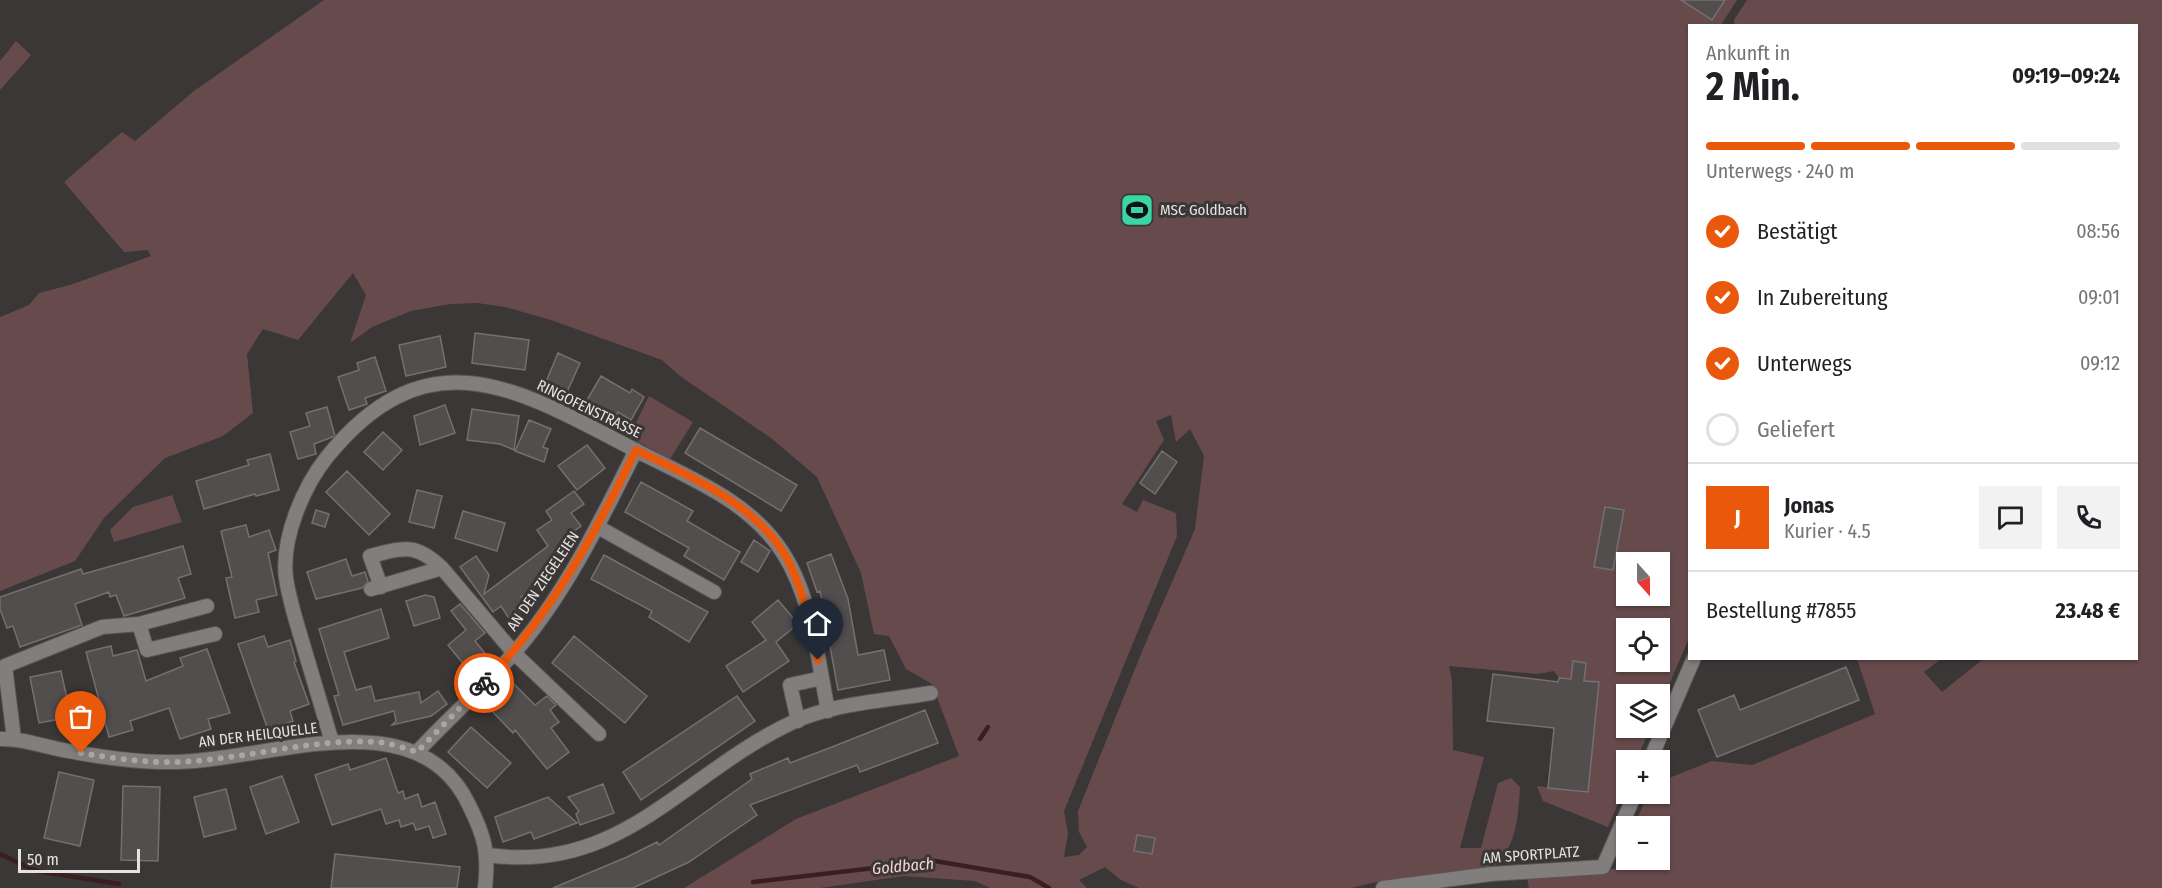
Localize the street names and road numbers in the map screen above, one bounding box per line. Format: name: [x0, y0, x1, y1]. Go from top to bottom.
street label: RINGOFENSTRASSE: [534, 376, 644, 442]
street label: AN DEN ZIEGELEIEN: [503, 528, 583, 634]
street label: AN DER HEILQUELLE: [198, 719, 318, 751]
street label: AM SPORTPLATZ: [1482, 843, 1580, 867]

